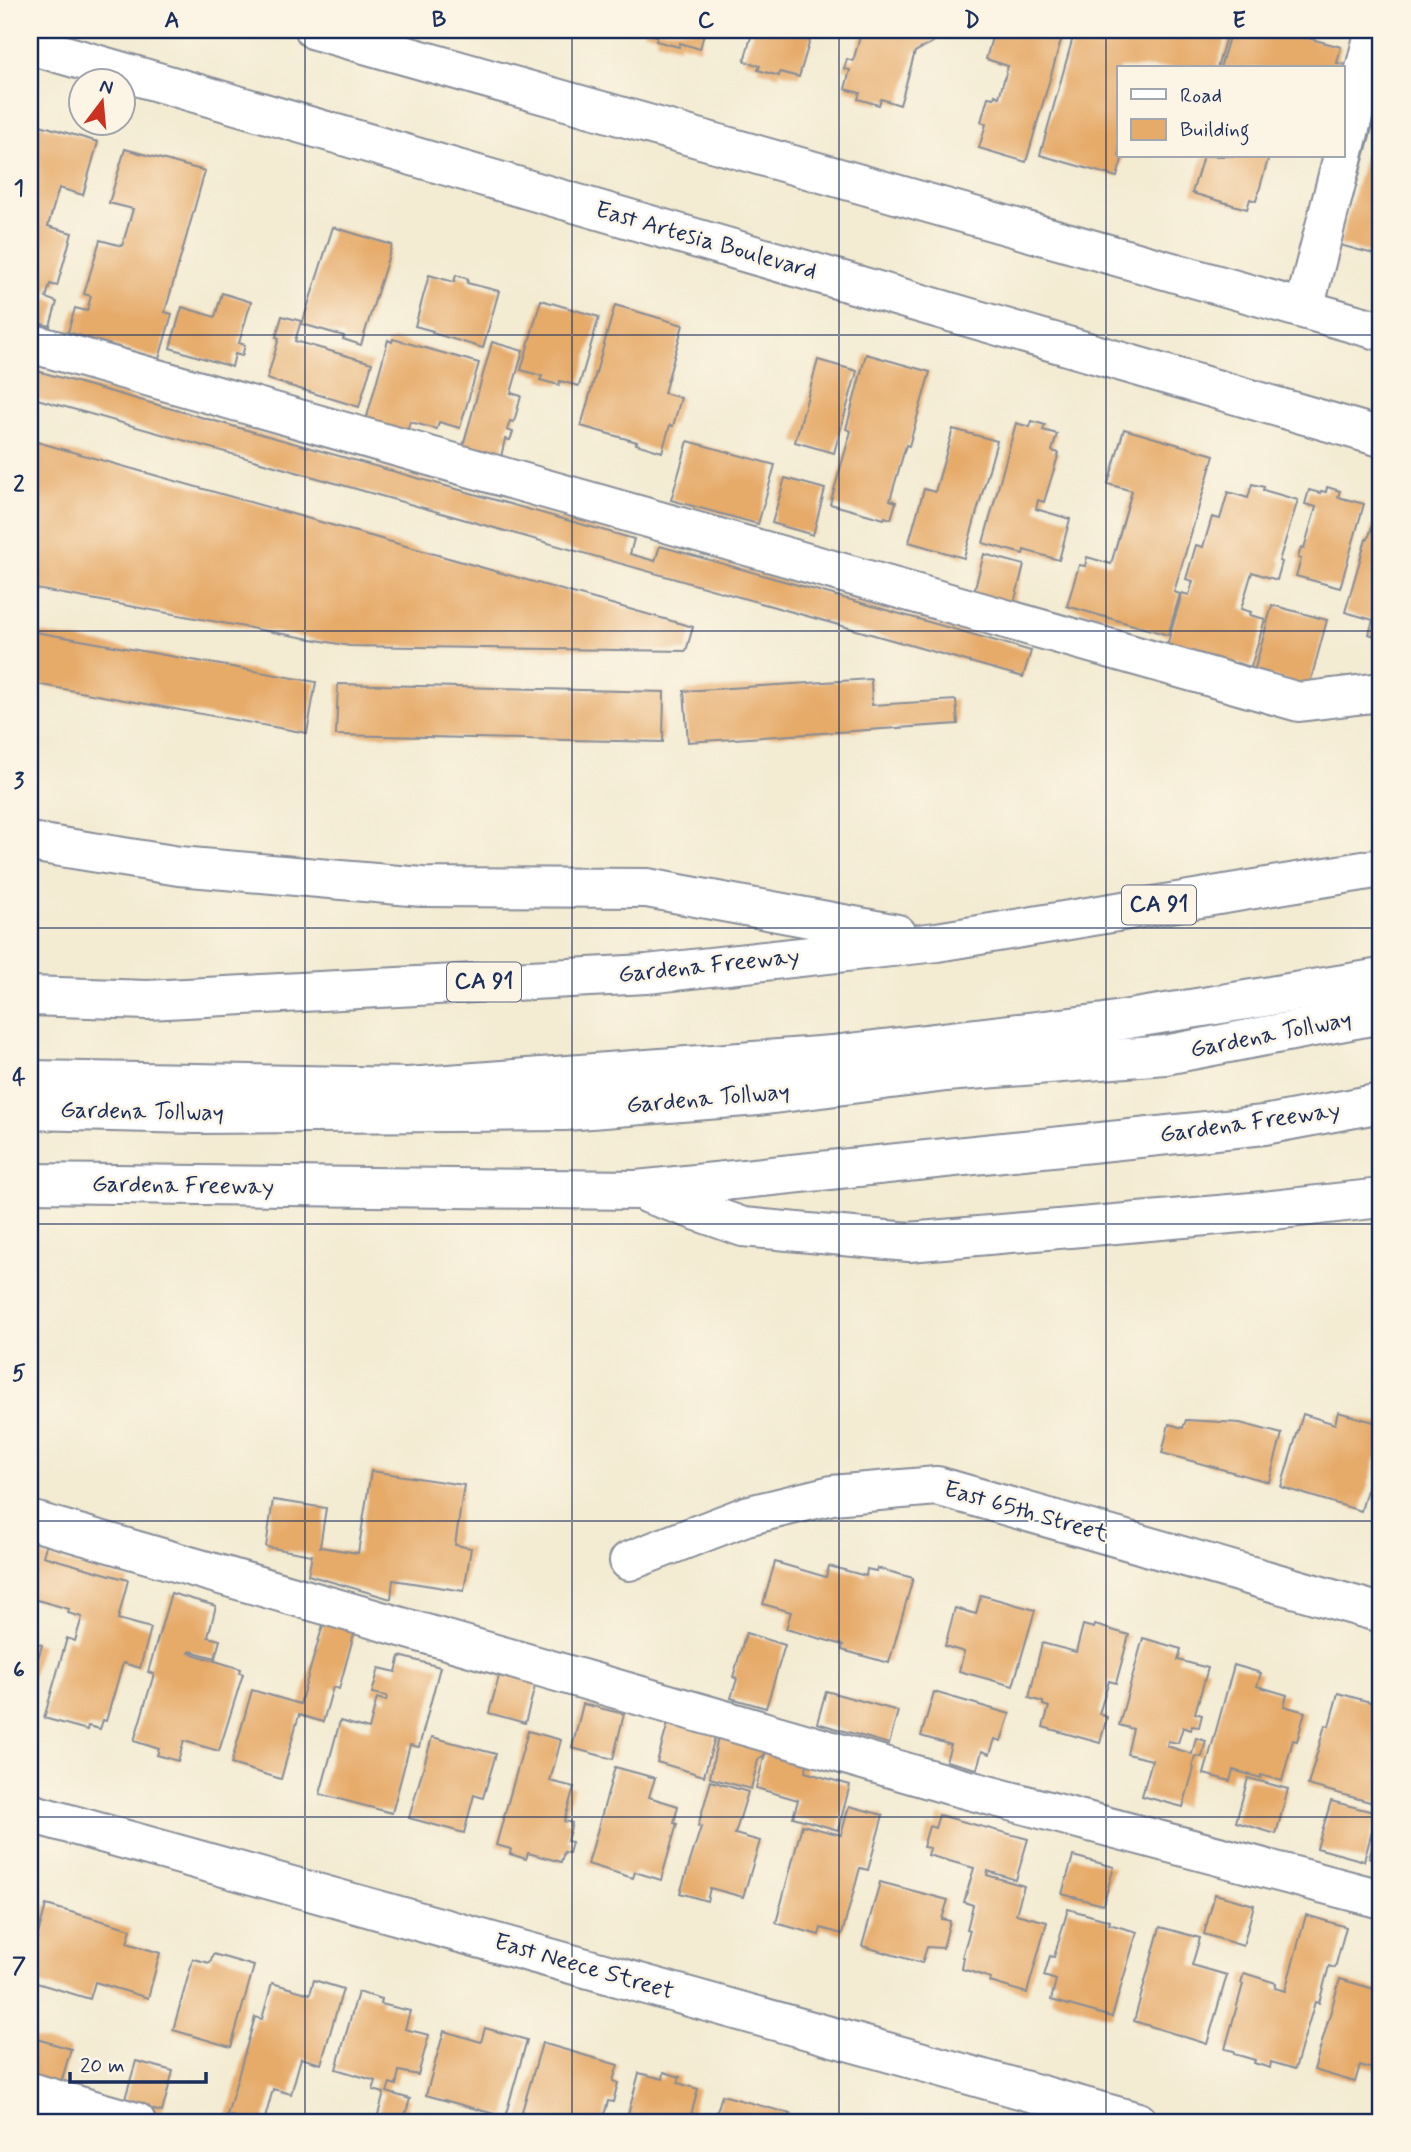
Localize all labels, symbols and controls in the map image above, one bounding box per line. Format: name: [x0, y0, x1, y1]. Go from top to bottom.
text: A: [164, 6, 180, 36]
text: B: [432, 6, 447, 36]
text: C: [698, 6, 715, 36]
text: D: [964, 6, 980, 36]
text: E: [1232, 6, 1246, 36]
north arrow: [66, 66, 136, 136]
legend: [1117, 66, 1344, 158]
text: N: [97, 73, 116, 101]
text: Road: [1180, 82, 1222, 110]
text: Building: [1180, 116, 1250, 146]
text: 1: [14, 174, 24, 204]
street label: East Artesia Boulevard: [592, 195, 820, 287]
text: 2: [13, 470, 25, 500]
text: 3: [14, 767, 25, 797]
road number: CA 91: [1122, 885, 1196, 924]
street label: Gardena Freeway: [617, 941, 801, 991]
road number: CA 91: [447, 962, 521, 1001]
street label: Gardena Tollway: [1188, 1004, 1354, 1066]
text: 4: [12, 1063, 26, 1093]
street label: Gardena Tollway: [625, 1076, 791, 1122]
street label: Gardena Tollway: [60, 1095, 224, 1129]
street label: Gardena Freeway: [1158, 1095, 1342, 1151]
street label: Gardena Freeway: [92, 1169, 274, 1203]
text: 5: [12, 1359, 26, 1389]
street label: East 65th Street: [940, 1474, 1112, 1550]
text: 6: [13, 1656, 25, 1686]
street label: East Neece Street: [491, 1927, 677, 2007]
text: 7: [12, 1952, 26, 1982]
scale bar: [70, 2040, 206, 2084]
text: 20 m: [80, 2052, 125, 2080]

